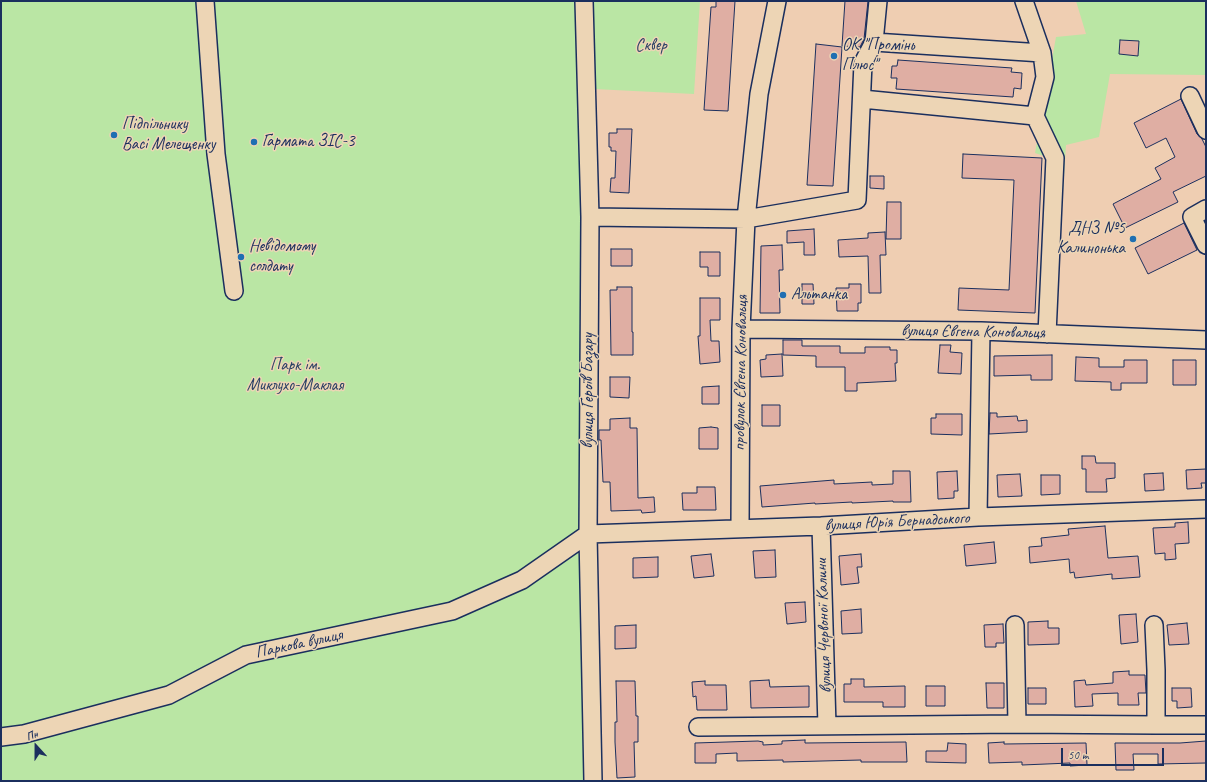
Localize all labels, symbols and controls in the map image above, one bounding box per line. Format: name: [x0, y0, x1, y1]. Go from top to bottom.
park label: Сквер: [635, 36, 667, 56]
place label: ОК "Промінь Плюс": [842, 36, 914, 76]
marker: ОК "Промінь Плюс": [829, 51, 839, 61]
place label: Підпільнику Васі Мелещенку: [122, 115, 215, 155]
marker: Підпільнику Васі Мелещенку: [109, 130, 119, 140]
place label: Гармата ЗІС-3: [262, 132, 355, 152]
marker: Гармата ЗІС-3: [249, 137, 259, 147]
place label: ДНЗ №5 Калинонька: [1057, 219, 1125, 259]
marker: ДНЗ №5 Калинонька: [1128, 234, 1138, 244]
place label: Невідомому солдату: [249, 237, 315, 277]
marker: Невідомому солдату: [236, 252, 246, 262]
place label: Альтанка: [791, 285, 847, 305]
marker: Альтанка: [778, 290, 788, 300]
street label: провулок Євгена Коновальця: [729, 295, 753, 451]
street label: вулиця Євгена Коновальця: [901, 321, 1045, 343]
street label: вулиця Героїв Базару: [579, 333, 599, 449]
park label: Парк ім. Миклухо-Маклая: [247, 356, 343, 396]
street label: вулиця Юрія Бернадського: [824, 508, 970, 536]
street label: вулиця Червоної Калини: [811, 559, 837, 693]
street label: Паркова вулиця: [254, 625, 344, 663]
north arrow: [16, 726, 56, 766]
text: Пн: [24, 726, 40, 743]
scale bar: [1063, 740, 1166, 766]
text: 50 m: [1068, 747, 1088, 763]

